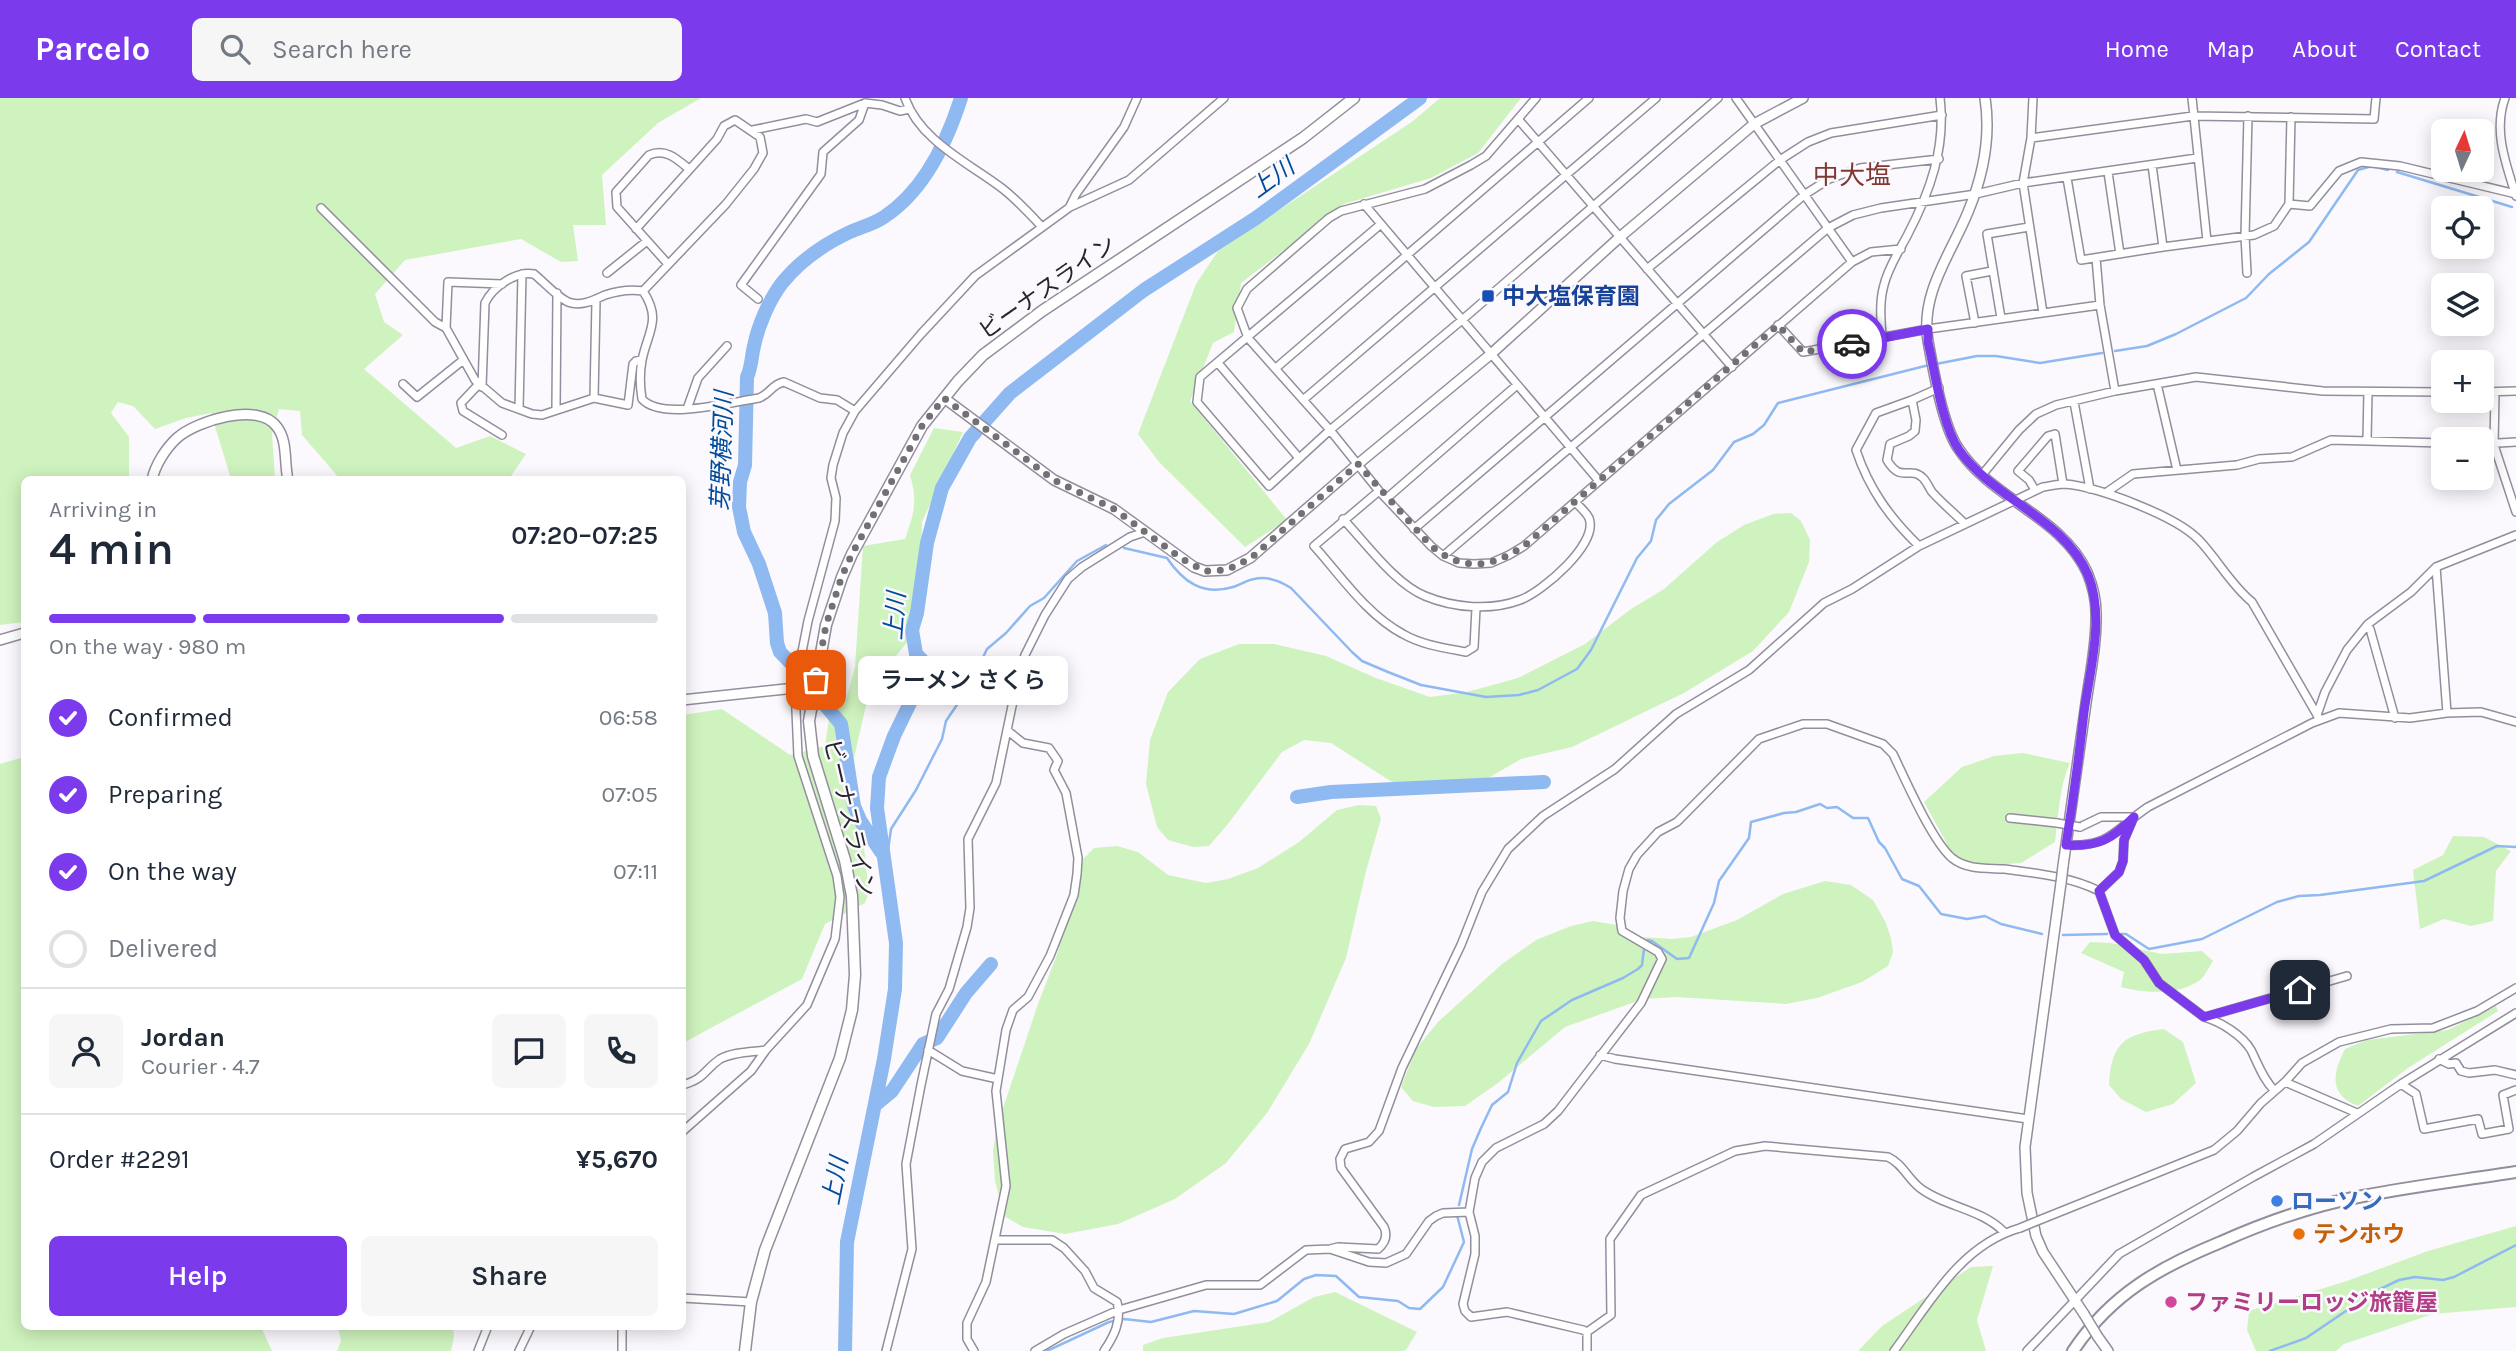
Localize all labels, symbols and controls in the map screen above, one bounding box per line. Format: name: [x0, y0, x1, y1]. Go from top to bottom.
search box: [192, 18, 682, 81]
text: Parcelo: [35, 30, 150, 68]
icon: search: [216, 30, 254, 68]
text: Search here: [272, 34, 412, 65]
text: Home: [2105, 35, 2169, 63]
text: Map: [2207, 35, 2254, 63]
text: About: [2292, 35, 2357, 63]
text: Contact: [2395, 35, 2481, 63]
north arrow: [2431, 119, 2494, 182]
map controls: [2431, 119, 2494, 490]
water label: 上川: [1244, 151, 1302, 203]
district label: 中大塩: [1813, 160, 1891, 191]
button: locate: [2431, 196, 2494, 259]
street label: ビーナスライン: [974, 230, 1121, 345]
button: layers: [2431, 273, 2494, 336]
place label: 中大塩保育園: [1502, 283, 1640, 310]
marker: 中大塩保育園: [1480, 288, 1496, 304]
courier: [1817, 309, 1887, 379]
icon: car: [1833, 325, 1871, 363]
button: +: [2431, 350, 2494, 413]
water label: 芽野横河川: [706, 388, 738, 511]
button: −: [2431, 427, 2494, 490]
text: Arriving in: [49, 496, 157, 523]
text: 07:20–07:25: [511, 520, 658, 551]
text: 4 min: [49, 522, 174, 576]
water label: 上川: [879, 588, 911, 641]
text: On the way · 980 m: [49, 633, 246, 660]
pin: [786, 650, 846, 710]
callout: ラーメン さくら: [858, 656, 1068, 704]
icon: bag: [797, 661, 835, 699]
text: ラーメン さくら: [880, 667, 1046, 694]
icon: check: [49, 699, 87, 737]
text: Confirmed: [108, 702, 233, 733]
text: 06:58: [599, 704, 658, 731]
street label: ビーナスライン: [818, 737, 881, 900]
icon: check: [49, 776, 87, 814]
text: Preparing: [108, 779, 222, 810]
text: 07:05: [602, 781, 658, 808]
icon: check: [49, 853, 87, 891]
text: On the way: [108, 856, 237, 887]
text: 07:11: [613, 858, 658, 885]
text: Delivered: [108, 933, 218, 964]
pin: [2270, 960, 2330, 1020]
icon: home: [2281, 971, 2319, 1009]
button: person: [49, 1014, 123, 1088]
button: chat: [492, 1014, 566, 1088]
button: phone: [584, 1014, 658, 1088]
text: Jordan: [141, 1022, 225, 1053]
text: Courier · 4.7: [141, 1053, 260, 1080]
text: Order #2291: [49, 1144, 190, 1175]
text: ¥5,670: [576, 1144, 658, 1175]
water label: 上川: [817, 1152, 854, 1207]
place label: ローソン: [2291, 1188, 2383, 1215]
marker: ローソン: [2269, 1193, 2285, 1209]
place label: テンホウ: [2313, 1221, 2405, 1248]
marker: テンホウ: [2291, 1226, 2307, 1242]
button: Help: [49, 1236, 347, 1316]
button: Share: [361, 1236, 658, 1316]
place label: ファミリーロッジ旅籠屋: [2185, 1289, 2438, 1316]
marker: ファミリーロッジ旅籠屋: [2163, 1294, 2179, 1310]

